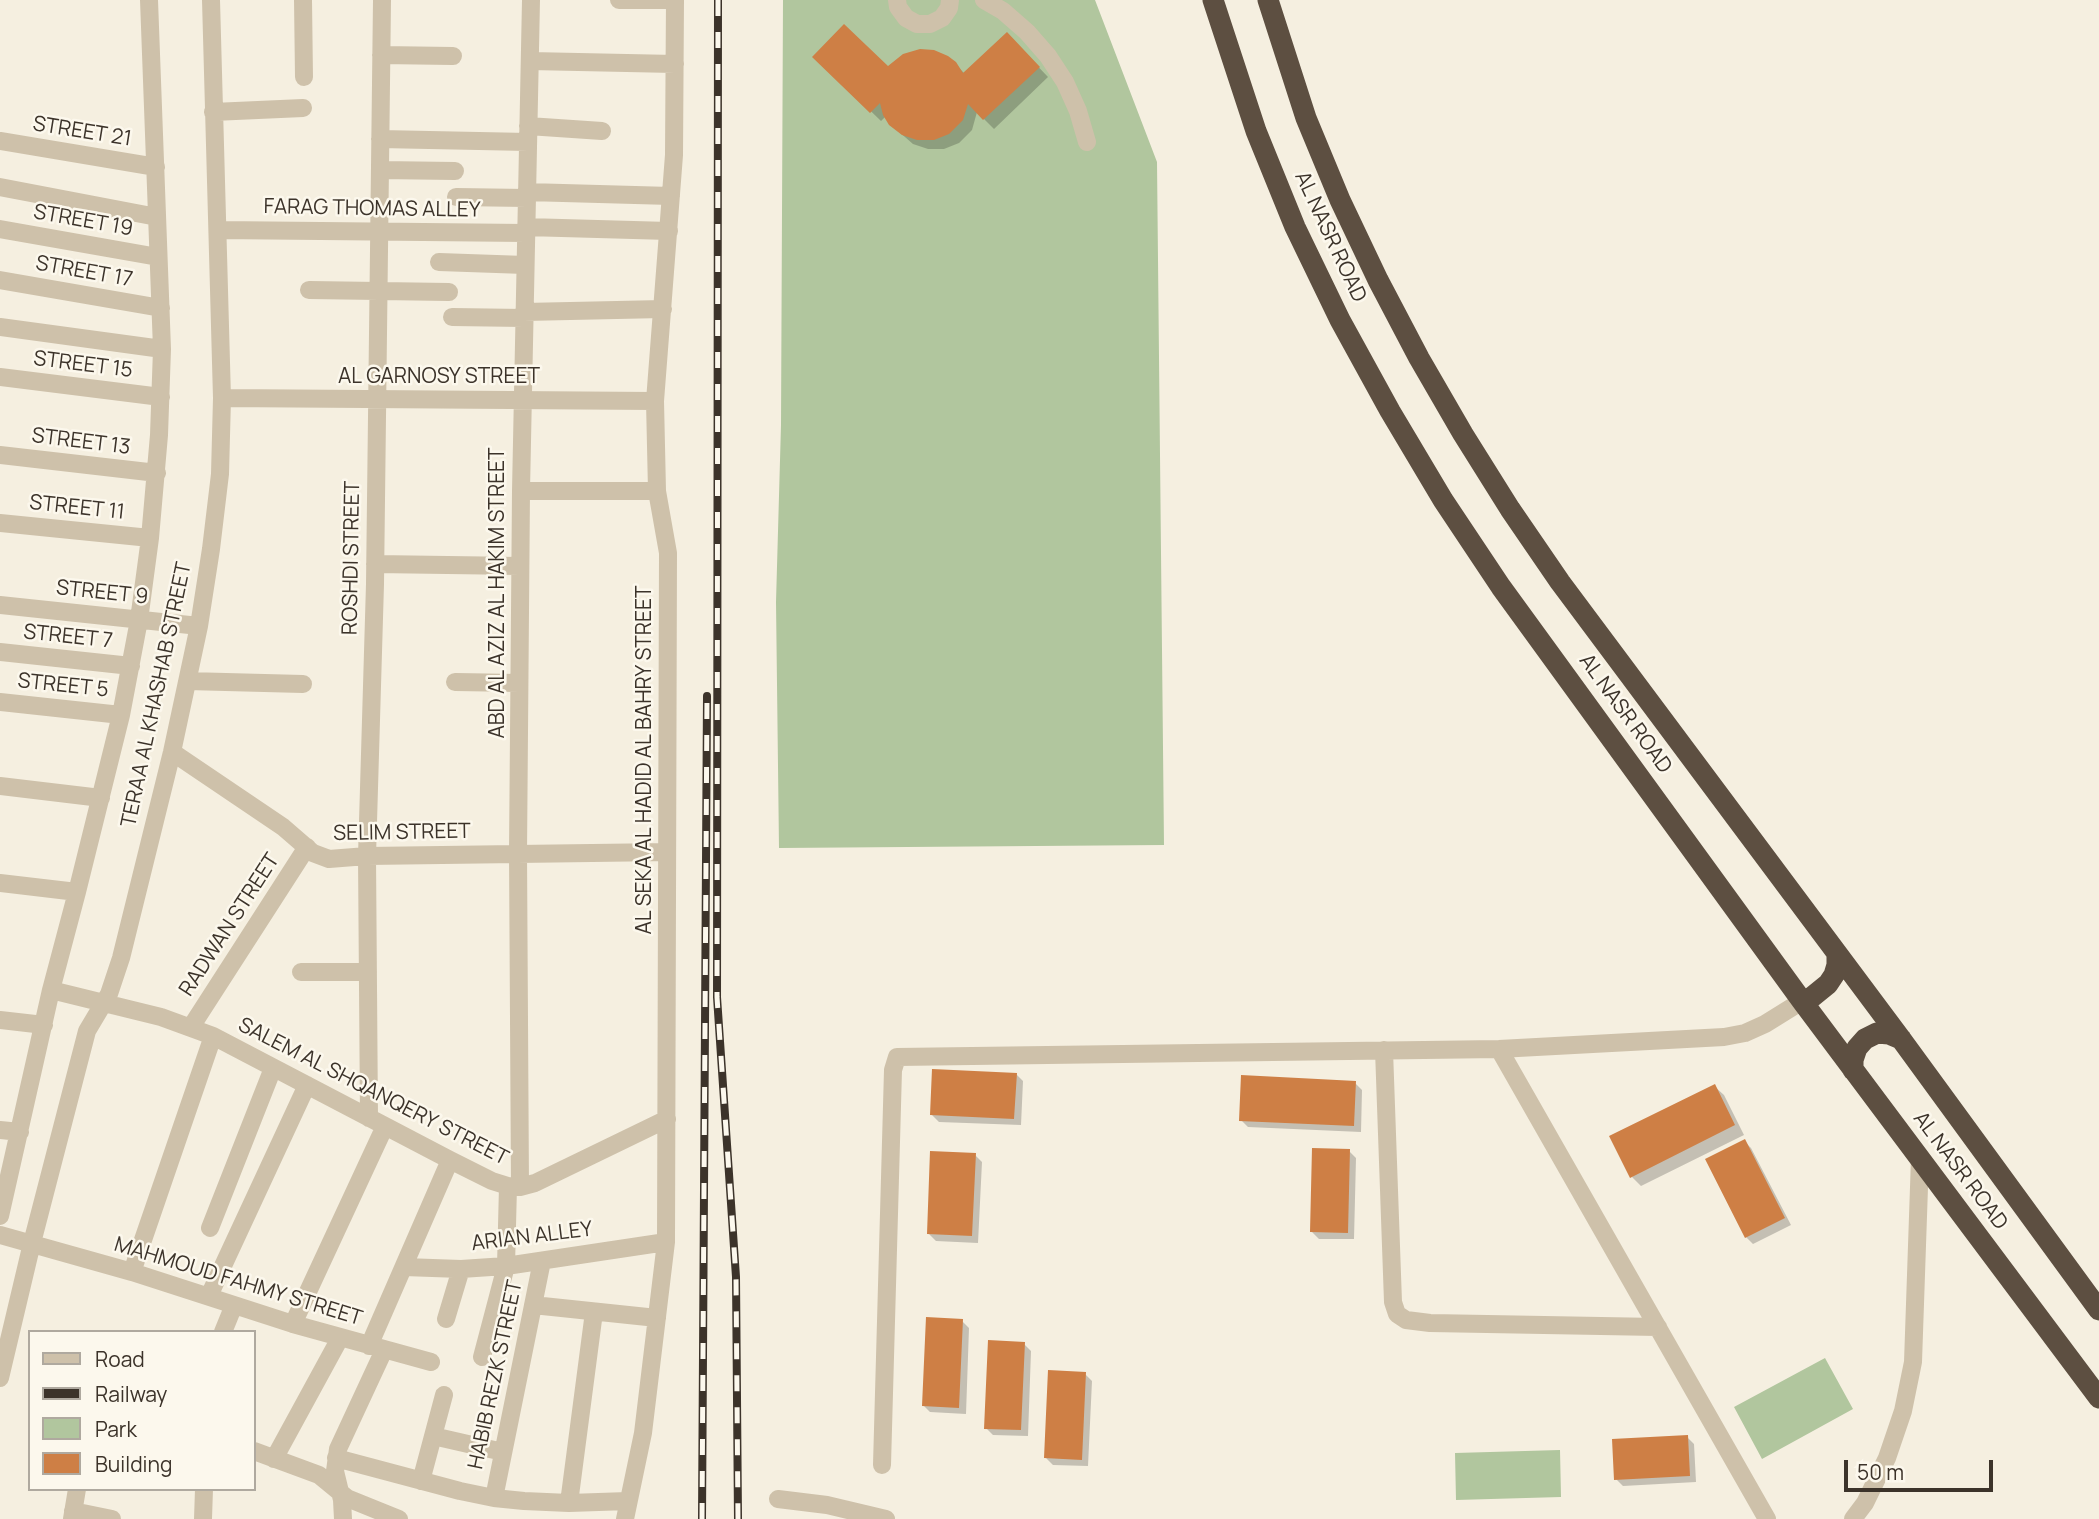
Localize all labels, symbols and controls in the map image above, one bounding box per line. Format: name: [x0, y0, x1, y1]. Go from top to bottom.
street label: STREET 21: [31, 112, 133, 152]
street label: AL NASR ROAD: [1289, 168, 1371, 306]
street label: FARAG THOMAS ALLEY: [263, 195, 481, 223]
street label: STREET 19: [31, 200, 135, 242]
street label: STREET 17: [34, 251, 134, 293]
street label: STREET 15: [32, 346, 134, 384]
street label: AL GARNOSY STREET: [338, 364, 540, 390]
street label: STREET 13: [30, 423, 132, 461]
street label: ABD AL AZIZ AL HAKIM STREET: [485, 447, 511, 739]
street label: ROSHDI STREET: [338, 481, 366, 635]
street label: STREET 11: [28, 490, 126, 526]
street label: TERAA AL KHASHAB STREET: [117, 560, 197, 830]
street label: STREET 9: [55, 576, 149, 610]
street label: AL SEKA AL HADID AL BAHRY STREET: [632, 585, 658, 935]
street label: STREET 7: [22, 620, 114, 654]
street label: AL NASR ROAD: [1573, 649, 1677, 779]
street label: STREET 5: [16, 669, 110, 703]
street label: SELIM STREET: [333, 819, 471, 847]
street label: RADWAN STREET: [174, 849, 286, 1001]
street label: SALEM AL SHQANQERY STREET: [234, 1013, 512, 1171]
street label: AL NASR ROAD: [1907, 1107, 2013, 1235]
street label: ARIAN ALLEY: [470, 1217, 594, 1257]
street label: MAHMOUD FAHMY STREET: [111, 1232, 365, 1332]
street label: HABIB REZK STREET: [464, 1278, 528, 1472]
legend: [28, 1330, 256, 1491]
text: Road: [95, 1345, 145, 1373]
text: Railway: [95, 1380, 167, 1408]
text: Park: [95, 1415, 137, 1443]
scale bar: [1847, 1446, 1996, 1490]
text: Building: [95, 1450, 172, 1478]
text: 50 m: [1857, 1458, 1904, 1486]

